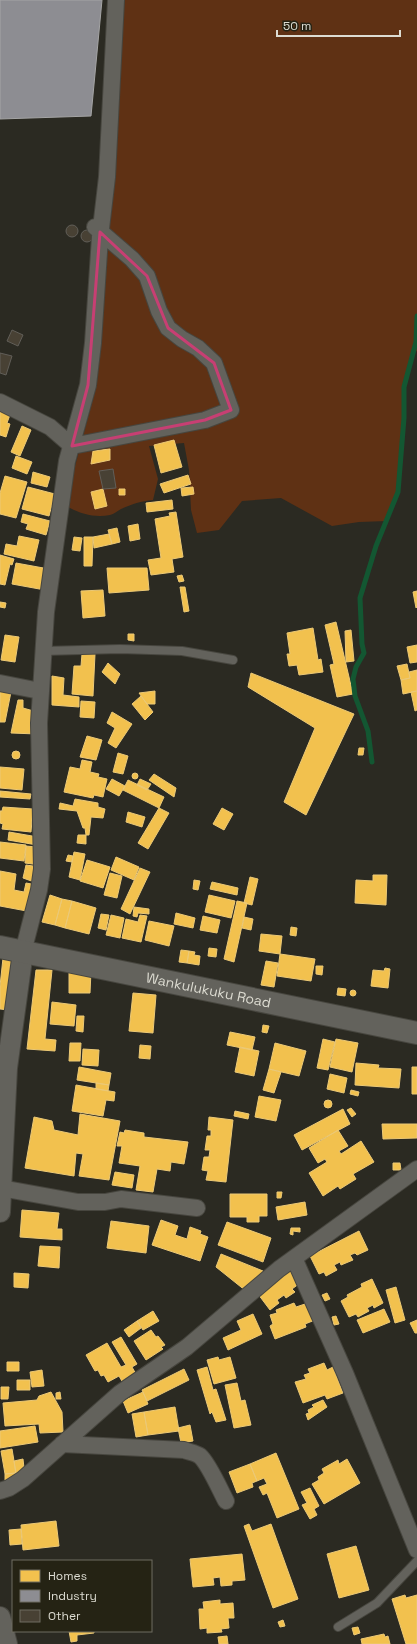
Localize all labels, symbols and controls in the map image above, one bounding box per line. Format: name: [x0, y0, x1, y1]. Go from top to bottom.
scale bar: [277, 12, 400, 38]
text: 50 m: [283, 18, 311, 34]
street label: Wankulukuku Road: [145, 968, 273, 1012]
legend: [12, 1560, 152, 1632]
text: Homes: [48, 1568, 87, 1584]
text: Industry: [48, 1588, 97, 1604]
text: Other: [48, 1608, 81, 1624]

